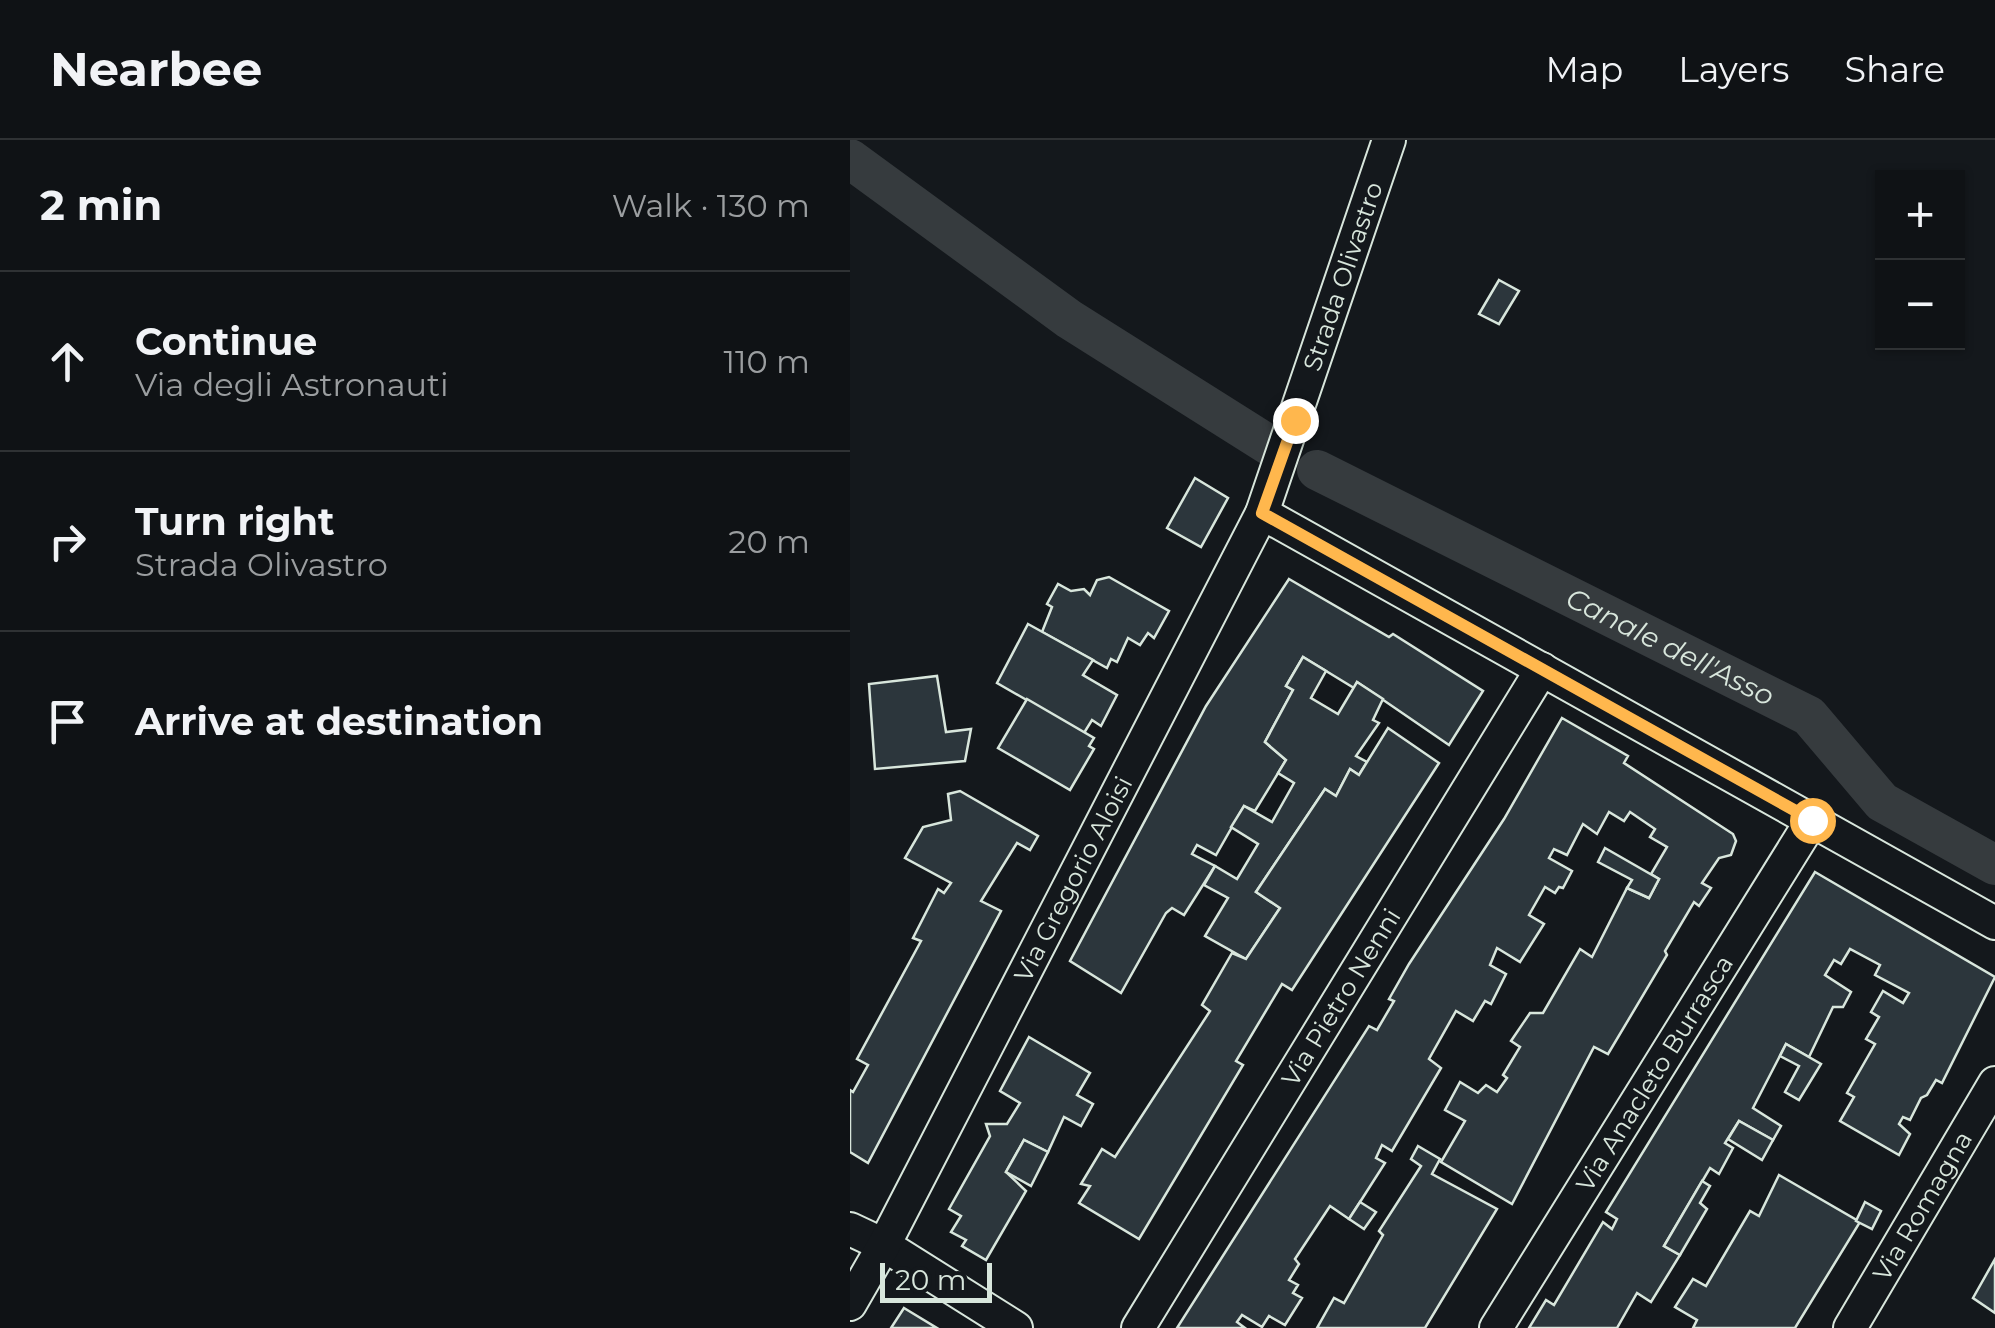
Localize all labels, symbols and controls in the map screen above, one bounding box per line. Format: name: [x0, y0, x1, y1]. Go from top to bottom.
text: Nearbee: [50, 40, 262, 98]
text: Map: [1545, 48, 1623, 91]
text: Layers: [1678, 48, 1789, 91]
text: Share: [1844, 48, 1945, 91]
map controls: [1875, 170, 1965, 350]
button: +: [1875, 170, 1965, 260]
street label: Strada Olivastro: [1297, 178, 1389, 375]
text: 2 min: [40, 179, 162, 231]
text: Walk · 130 m: [612, 186, 810, 225]
button: −: [1875, 260, 1965, 350]
text: Continue: [135, 318, 317, 365]
icon: ahead: [40, 334, 95, 389]
text: 110 m: [723, 342, 810, 381]
text: Via degli Astronauti: [135, 365, 449, 404]
route end: [1273, 398, 1319, 444]
text: Turn right: [135, 498, 334, 545]
icon: right: [40, 514, 95, 569]
text: 20 m: [728, 522, 810, 561]
text: Strada Olivastro: [135, 545, 388, 584]
water label: Canale dell'Asso: [1561, 580, 1780, 713]
icon: arrive: [40, 694, 95, 749]
text: Arrive at destination: [135, 698, 543, 745]
street label: Via Gregorio Aloisi: [1008, 771, 1138, 987]
route start: [1790, 798, 1836, 844]
street label: Via Pietro Nenni: [1275, 903, 1407, 1092]
street label: Via Anacleto Burrasca: [1570, 950, 1739, 1197]
street label: Via Romagna: [1866, 1125, 1978, 1286]
scale bar: [880, 1258, 992, 1302]
text: 20 m: [895, 1263, 966, 1297]

